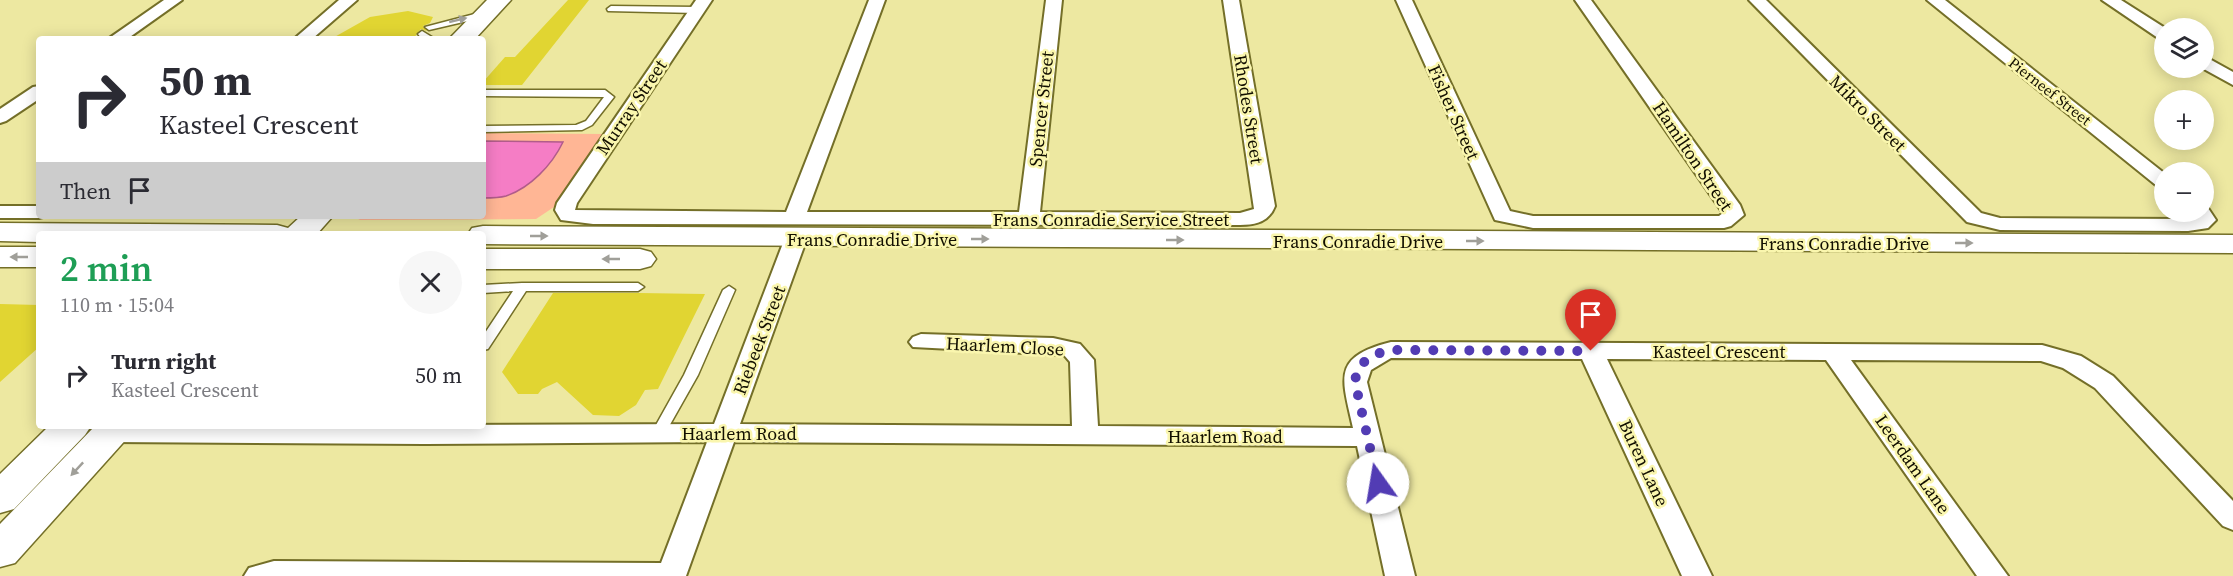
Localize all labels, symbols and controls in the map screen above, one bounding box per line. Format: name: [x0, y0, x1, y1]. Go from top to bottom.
one-way arrow: [449, 15, 468, 24]
map controls: [2154, 18, 2214, 222]
button: layers: [2154, 18, 2214, 78]
street label: Spencer Street: [1023, 50, 1060, 168]
text: 50 m: [159, 51, 252, 109]
street label: Pierneef Street: [2004, 52, 2096, 130]
street label: Rhodes Street: [1228, 53, 1270, 166]
street label: Murray Street: [590, 54, 672, 160]
icon: right: [60, 60, 138, 138]
street label: Fisher Street: [1422, 61, 1486, 164]
street label: Mikro Street: [1824, 69, 1912, 157]
button: +: [2154, 90, 2214, 150]
street label: Hamilton Street: [1647, 96, 1739, 216]
text: Kasteel Crescent: [159, 106, 358, 143]
button: −: [2154, 162, 2214, 222]
icon: arrive: [123, 174, 156, 207]
text: Then: [60, 176, 111, 206]
street label: Frans Conradie Service Street: [993, 207, 1229, 232]
street label: Frans Conradie Drive: [787, 227, 957, 252]
street label: Frans Conradie Drive: [1273, 229, 1443, 254]
one-way arrow: [529, 231, 548, 241]
street label: Frans Conradie Drive: [1759, 231, 1929, 256]
one-way arrow: [971, 234, 990, 244]
one-way arrow: [1166, 235, 1185, 245]
one-way arrow: [1466, 236, 1485, 246]
one-way arrow: [1955, 238, 1974, 248]
text: 2 min: [60, 244, 152, 293]
button: close: [399, 251, 462, 314]
one-way arrow: [10, 252, 29, 262]
one-way arrow: [602, 254, 621, 264]
street label: Riebeek Street: [727, 282, 791, 398]
pin: [1565, 289, 1616, 351]
text: 110 m · 15:04: [60, 291, 174, 319]
icon: arrive: [1574, 298, 1607, 331]
street label: Haarlem Close: [945, 330, 1065, 362]
street label: Kasteel Crescent: [1653, 339, 1786, 364]
text: Turn right: [111, 346, 216, 376]
icon: right: [60, 359, 93, 392]
text: 50 m: [415, 360, 462, 390]
text: Kasteel Crescent: [111, 376, 259, 404]
street label: Leerdam Lane: [1870, 409, 1956, 519]
street label: Buren Lane: [1613, 416, 1675, 510]
street label: Haarlem Road: [681, 421, 797, 446]
street label: Haarlem Road: [1167, 424, 1283, 449]
position arrow: [1346, 451, 1410, 515]
one-way arrow: [70, 461, 84, 476]

